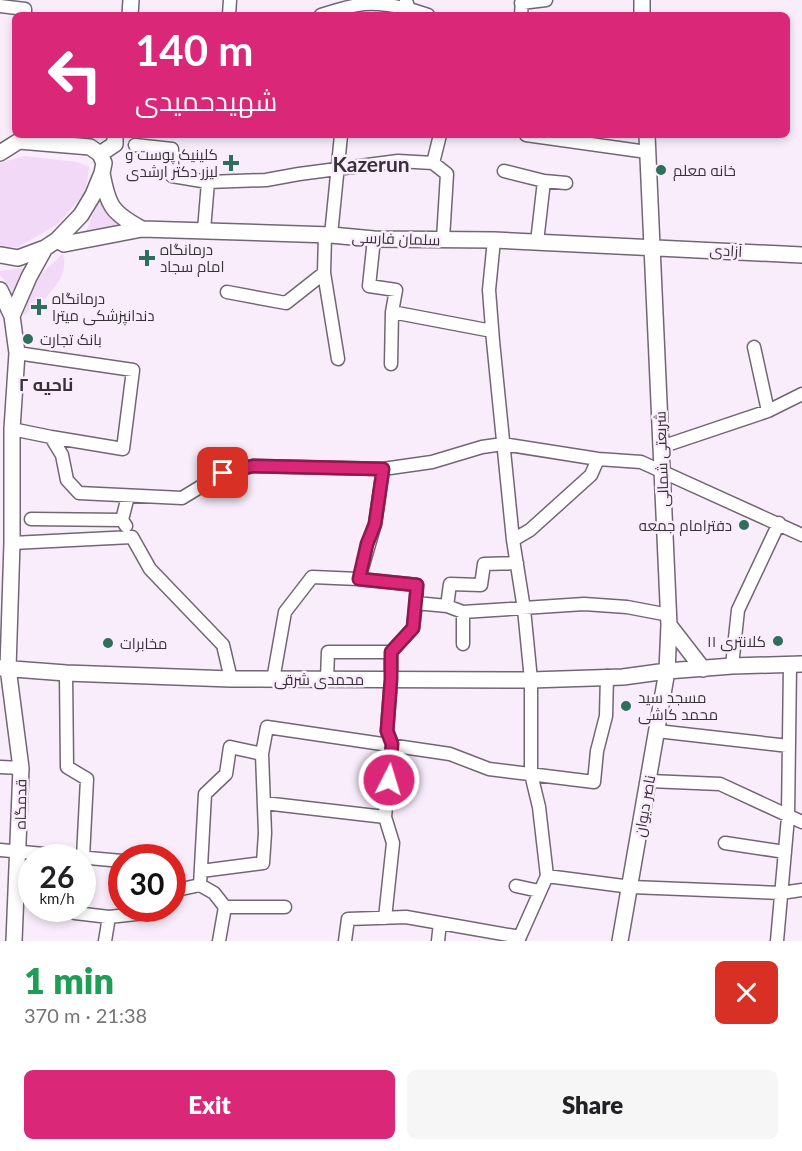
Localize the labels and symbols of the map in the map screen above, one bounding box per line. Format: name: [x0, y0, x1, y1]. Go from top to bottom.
place label: کلینیک پوست و لیزر دکتر ارشدی: [125, 145, 218, 182]
district label: Kazerun: [332, 151, 410, 176]
marker: کلینیک پوست و لیزر دکتر ارشدی: [222, 154, 240, 172]
place label: خانه معلم: [673, 161, 736, 181]
marker: خانه معلم: [654, 163, 668, 177]
street label: سلمان فارسی: [351, 227, 441, 251]
place label: درمانگاه امام سجاد: [160, 240, 224, 277]
street label: آزادی: [709, 240, 743, 262]
marker: درمانگاه امام سجاد: [138, 249, 156, 267]
place label: درمانگاه دندانپزشکی میترا: [52, 289, 155, 326]
marker: درمانگاه دندانپزشکی میترا: [30, 298, 48, 316]
place label: بانک تجارت: [40, 330, 102, 349]
marker: بانک تجارت: [21, 332, 35, 346]
district label: ناحیه ۲: [19, 373, 73, 395]
street label: شریعتی شمالی: [650, 411, 674, 507]
pin: [197, 447, 248, 498]
place label: دفترامام جمعه: [639, 516, 732, 536]
marker: دفترامام جمعه: [737, 518, 751, 532]
place label: کلانتری ۱۱: [707, 632, 766, 652]
place label: مخابرات: [120, 634, 168, 653]
marker: کلانتری ۱۱: [771, 634, 785, 648]
marker: مخابرات: [101, 636, 115, 650]
street label: محمدی شرقی: [274, 670, 364, 690]
place label: مسجد سید محمد کاشی: [638, 688, 718, 725]
marker: مسجد سید محمد کاشی: [619, 699, 633, 713]
position arrow: [357, 748, 421, 812]
street label: ناصر دیوان: [630, 774, 660, 839]
street label: قدمگاه: [11, 779, 29, 829]
speed limit sign: 30: [108, 844, 186, 922]

